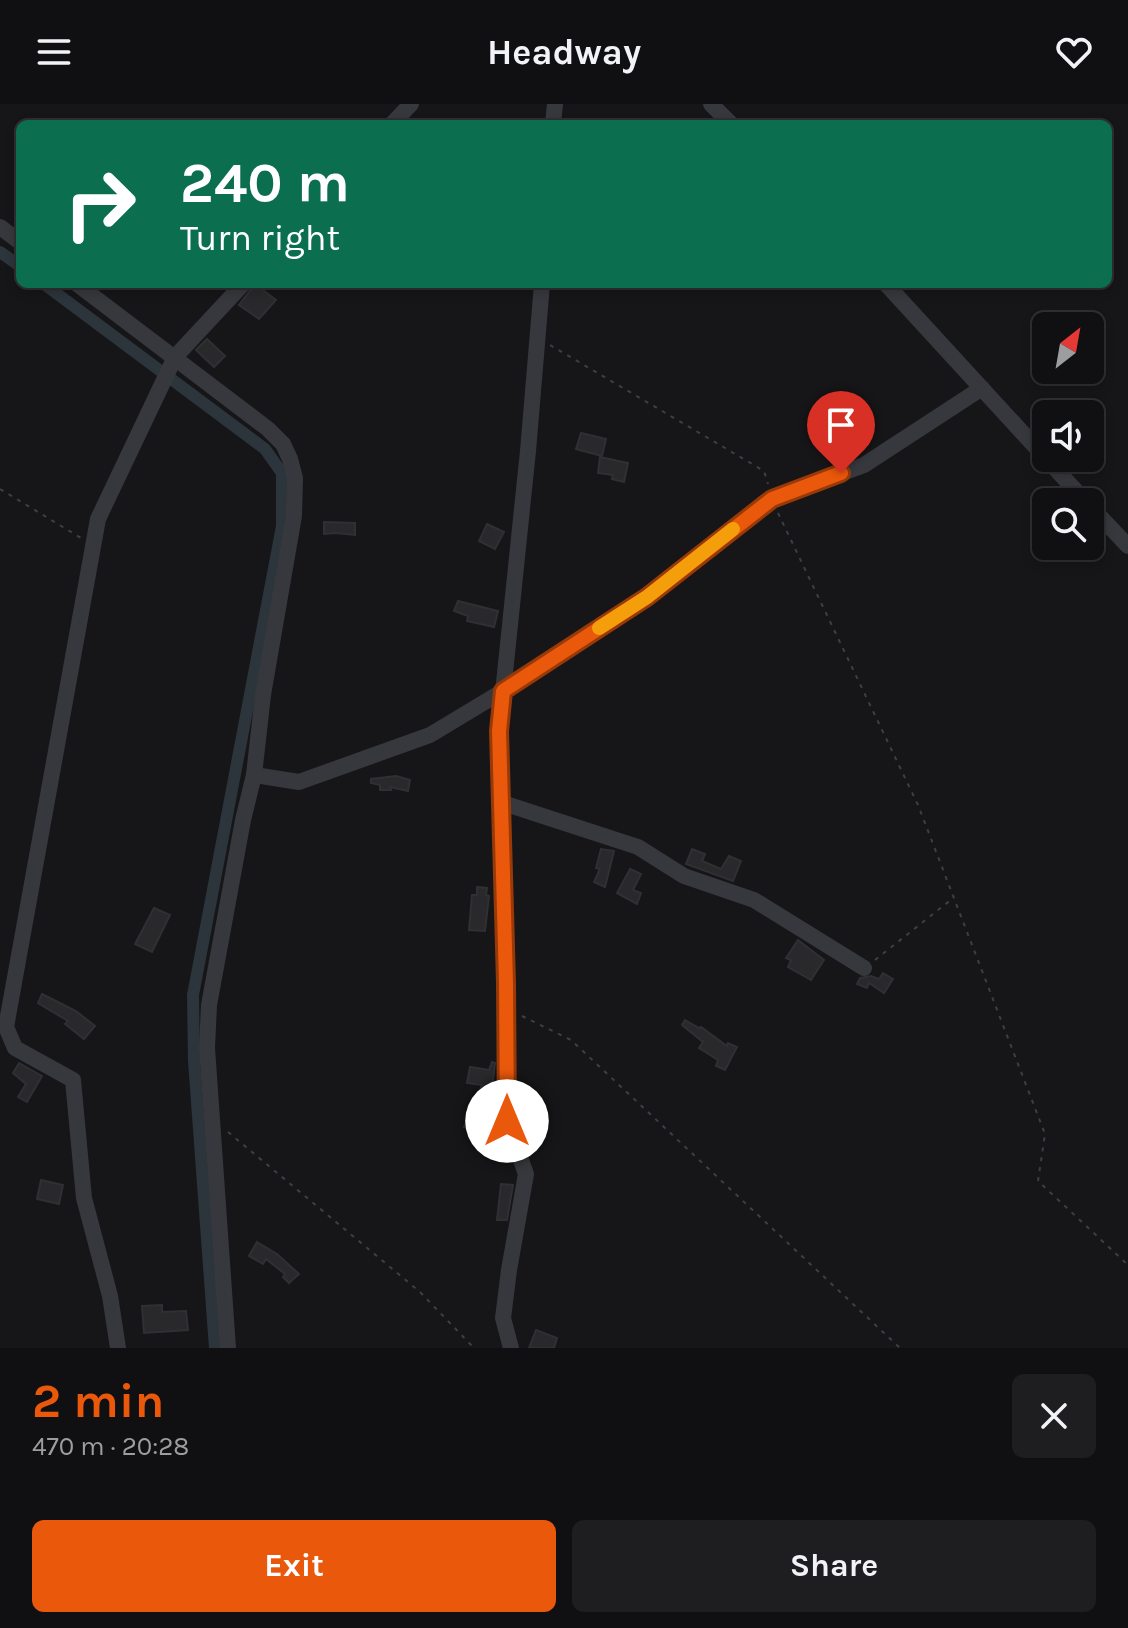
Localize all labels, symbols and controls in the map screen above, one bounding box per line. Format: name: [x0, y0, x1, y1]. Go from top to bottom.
icon: menu: [32, 30, 76, 74]
icon: heart: [1052, 30, 1096, 74]
text: Headway: [487, 31, 641, 73]
text: 240 m: [180, 150, 350, 215]
icon: right: [48, 152, 152, 256]
text: Turn right: [180, 217, 340, 259]
north arrow: [1032, 312, 1104, 384]
map controls: [1032, 312, 1104, 560]
pin: [807, 391, 875, 473]
button: sound: [1032, 400, 1104, 472]
icon: arrive: [819, 403, 863, 447]
button: search: [1032, 488, 1104, 560]
position arrow: [465, 1079, 549, 1163]
text: 2 min: [32, 1373, 164, 1429]
button: close: [1012, 1374, 1096, 1458]
text: 470 m · 20:28: [32, 1431, 189, 1462]
button: Exit: [32, 1520, 556, 1612]
button: Share: [572, 1520, 1096, 1612]

